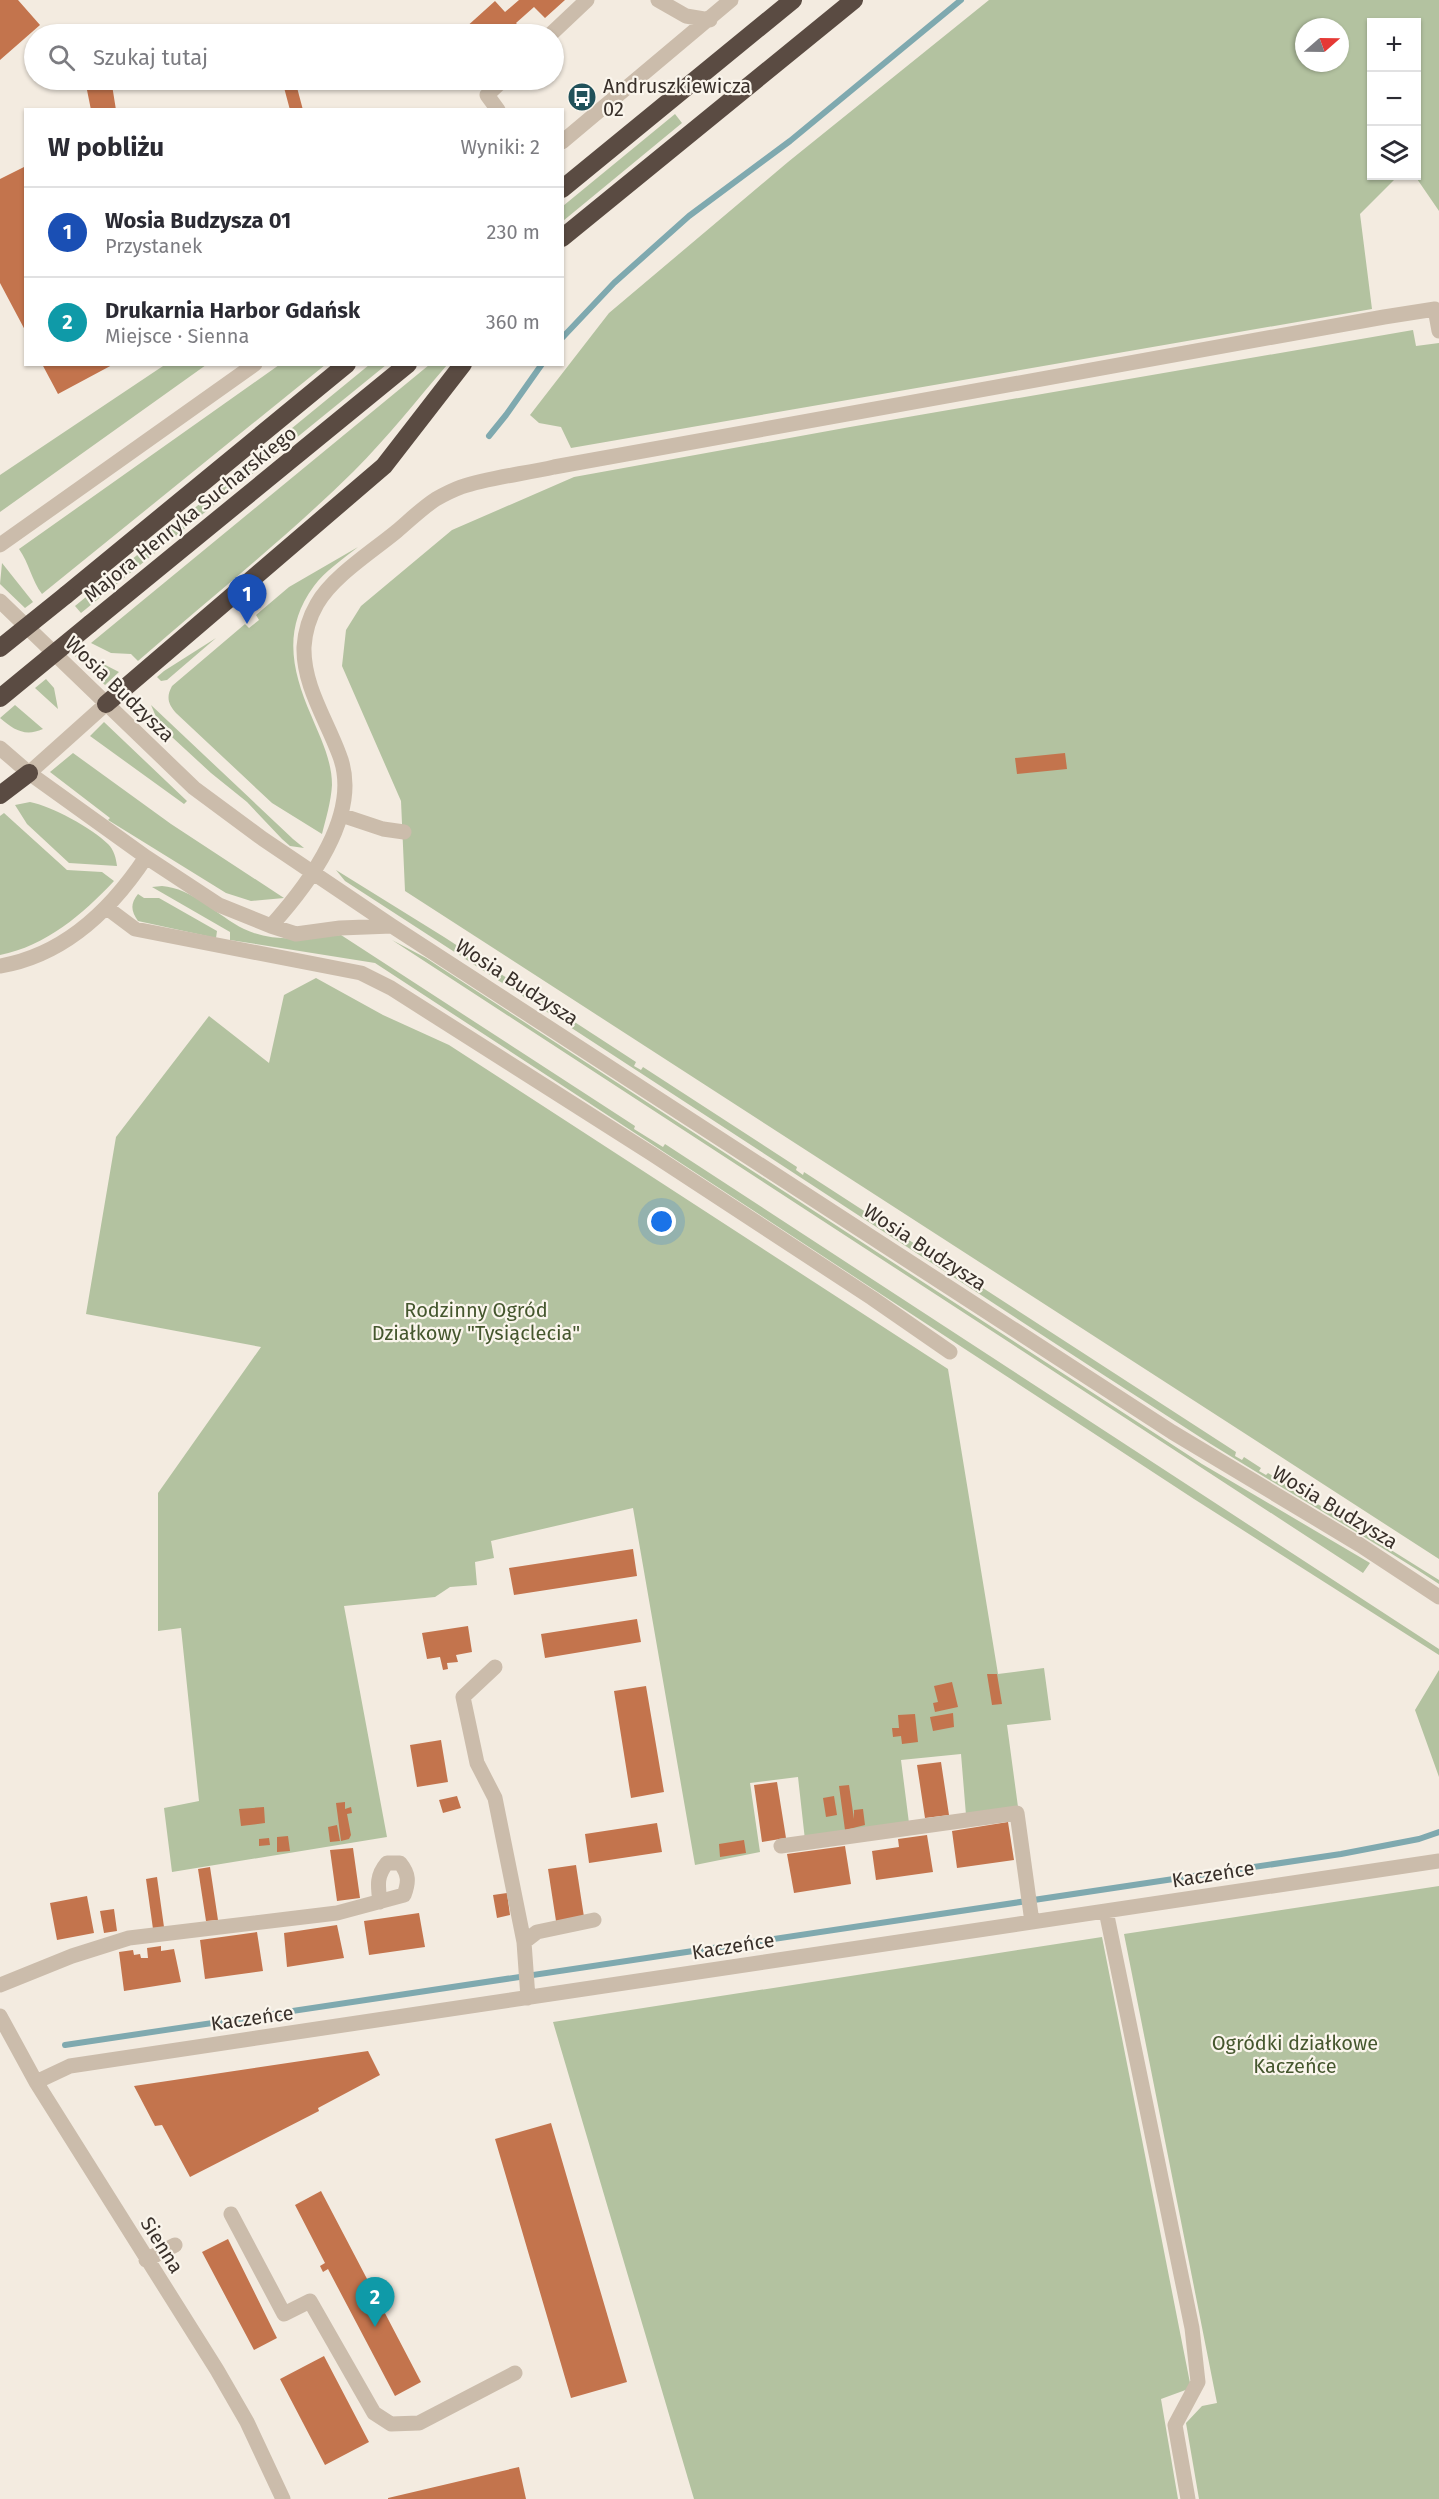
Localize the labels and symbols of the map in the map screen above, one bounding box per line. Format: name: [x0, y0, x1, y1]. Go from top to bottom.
north arrow: [1295, 18, 1349, 72]
place label: Andruszkiewicza 02: [603, 74, 751, 121]
bus stop icon: Andruszkiewicza 02: [566, 81, 598, 113]
street label: Majora Henryka Sucharskiego: [79, 421, 301, 607]
pin: 1: [228, 574, 266, 624]
street label: Wosia Budzysza: [61, 631, 179, 747]
street label: Wosia Budzysza: [451, 933, 583, 1031]
street label: Wosia Budzysza: [859, 1198, 991, 1296]
your location: [647, 1207, 676, 1236]
park label: Rodzinny Ogród Działkowy "Tysiąclecia": [372, 1298, 580, 1345]
street label: Wosia Budzysza: [1268, 1460, 1402, 1554]
street label: Kaczeńce: [1170, 1856, 1256, 1892]
street label: Kaczeńce: [690, 1928, 776, 1964]
street label: Kaczeńce: [209, 2000, 295, 2036]
park label: Ogródki działkowe Kaczeńce: [1212, 2031, 1378, 2078]
street label: Sienna: [135, 2212, 189, 2278]
pin: 2: [356, 2278, 394, 2327]

